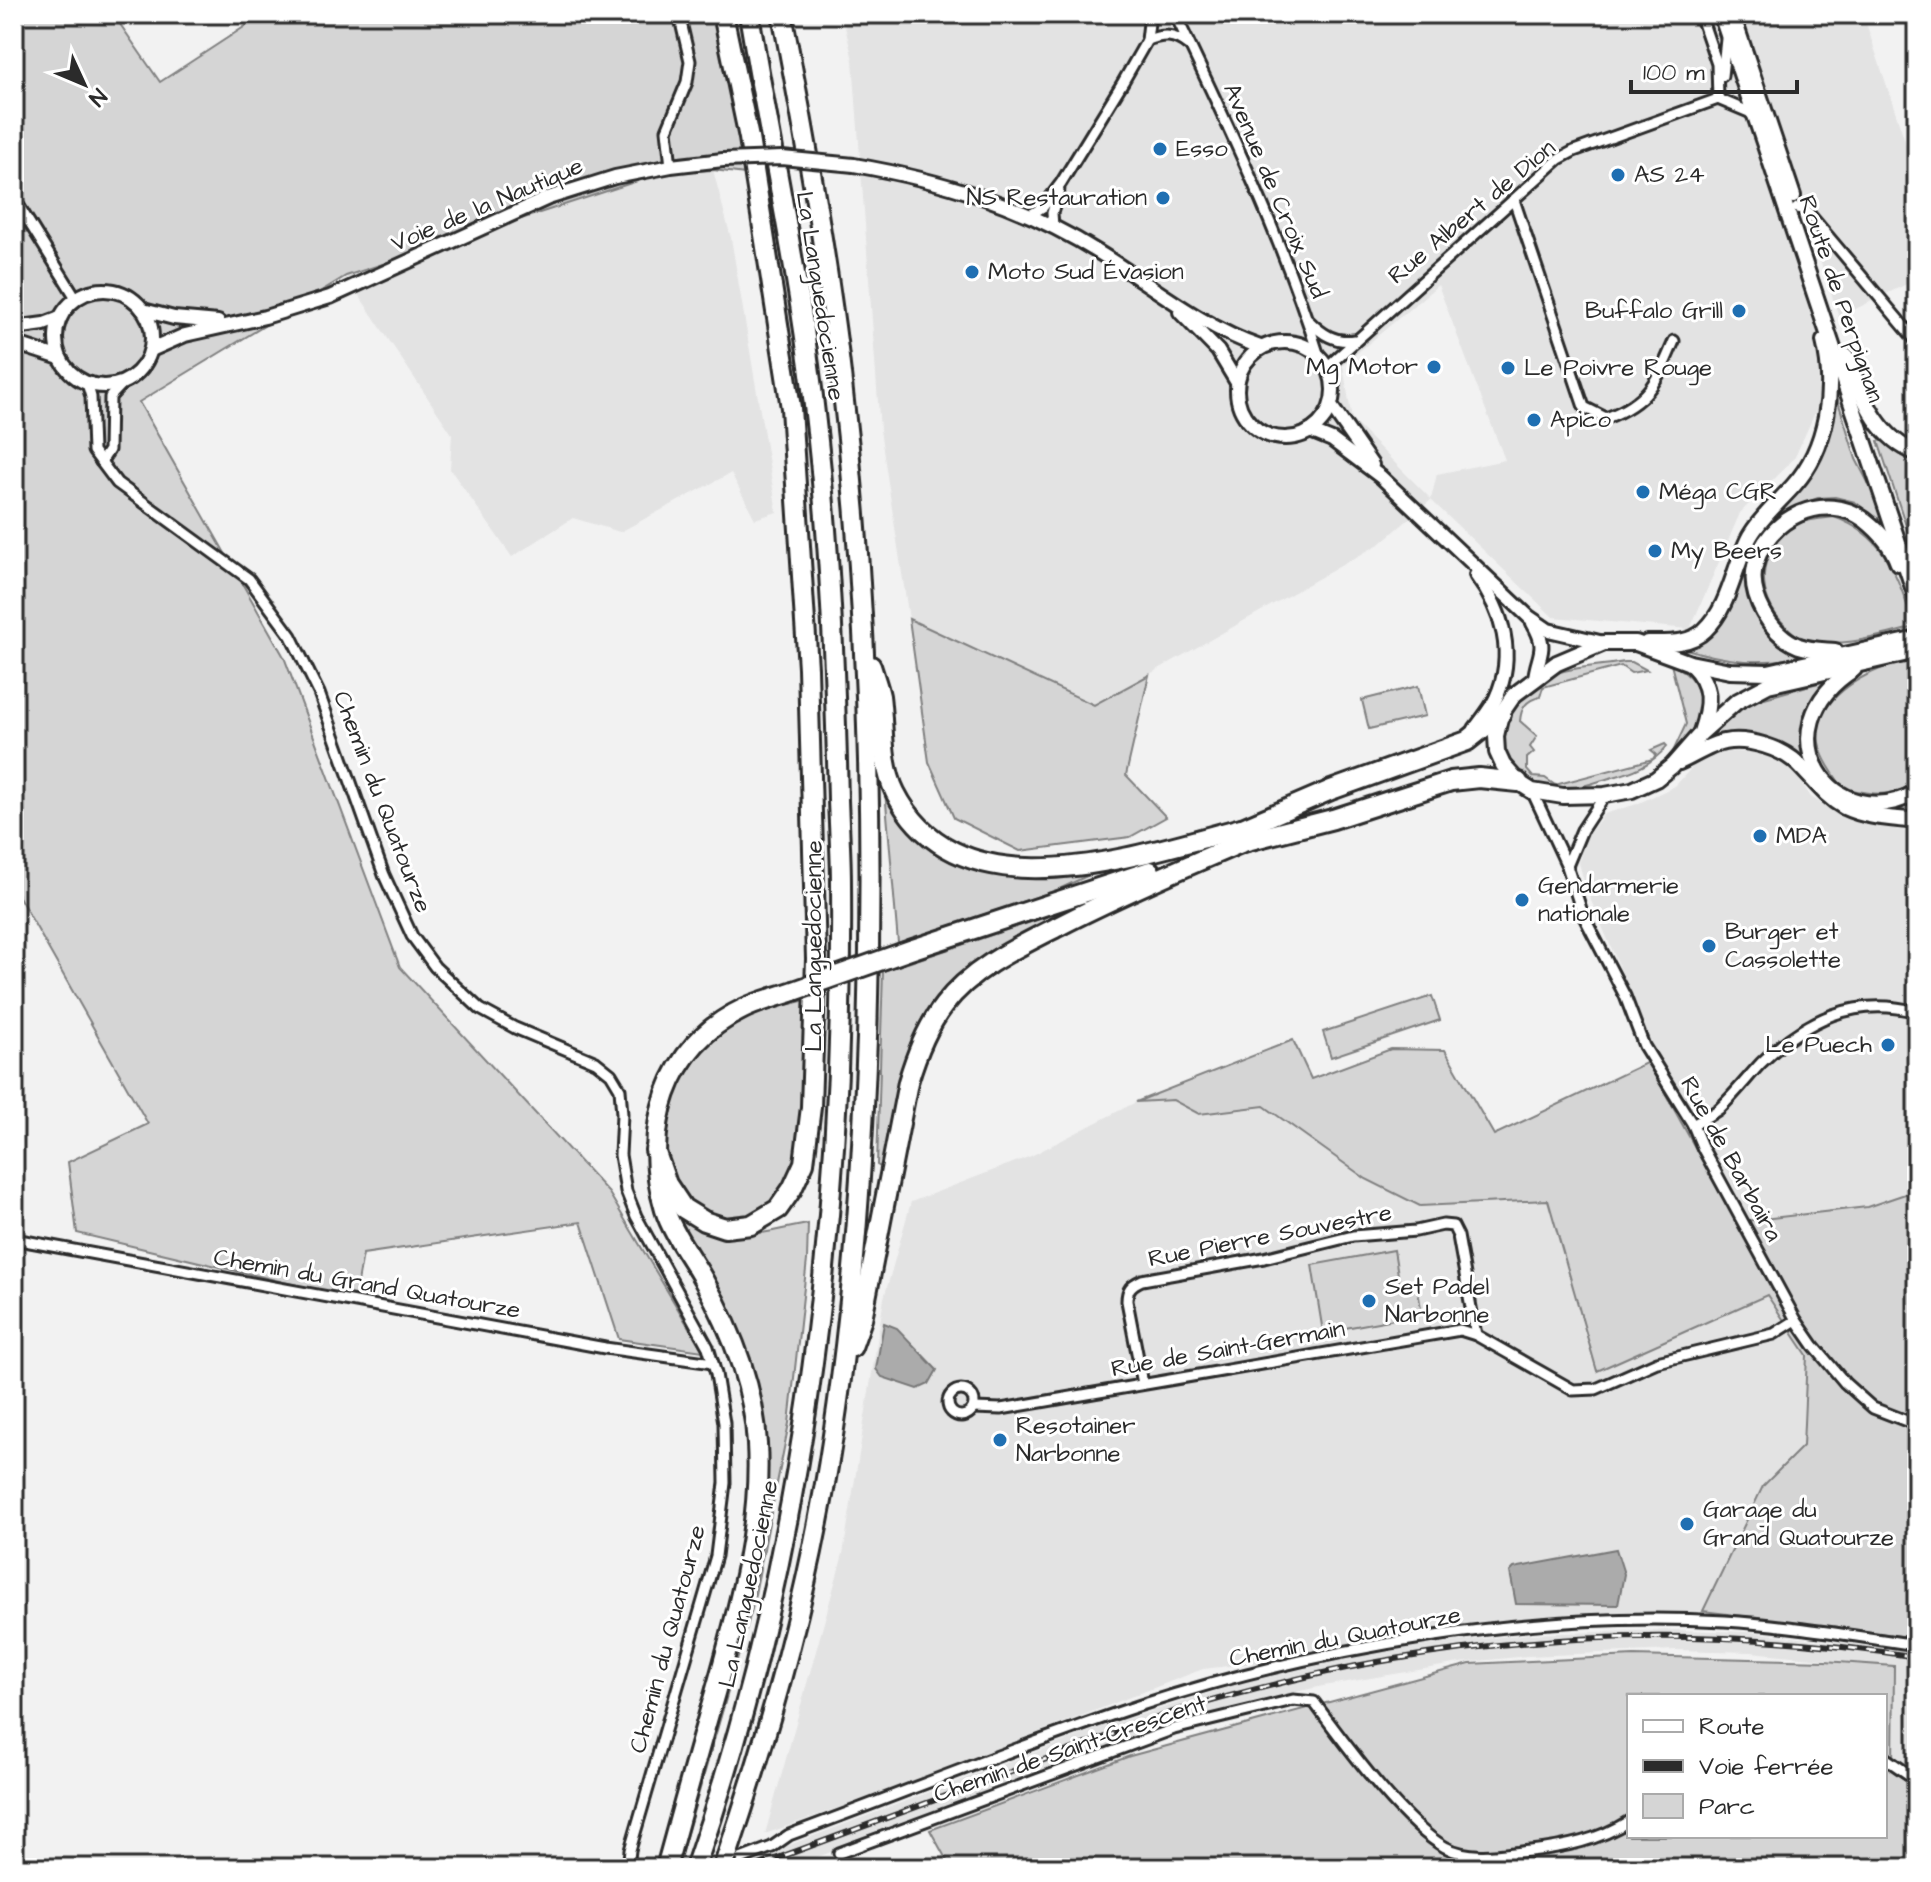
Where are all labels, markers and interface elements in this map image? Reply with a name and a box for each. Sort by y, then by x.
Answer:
north arrow [44,44,124,124]
scale bar [1631,44,1797,94]
text: 100 m [1643,56,1705,90]
street label: Avenue de Croix Sud [1214,78,1336,304]
text: N [81,81,113,113]
place label: Esso [1176,132,1228,166]
street label: Rue Albert de Dion [1381,132,1563,292]
marker: Esso [1151,140,1169,158]
street label: Voie de la Nautique [386,149,588,261]
place label: AS 24 [1634,158,1704,192]
marker: AS 24 [1609,166,1627,184]
place label: NS Restauration [966,181,1147,215]
street label: La Languedocienne [786,189,853,403]
marker: NS Restauration [1154,189,1172,207]
street label: Route de Perpignan [1789,191,1892,408]
place label: Moto Sud Évasion [988,255,1184,289]
marker: Moto Sud Évasion [963,263,981,281]
place label: Buffalo Grill [1585,294,1723,328]
marker: Buffalo Grill [1730,302,1748,320]
place label: Mg Motor [1306,350,1418,385]
place label: Le Poivre Rouge [1524,351,1712,386]
marker: Mg Motor [1425,358,1443,376]
marker: Le Poivre Rouge [1499,359,1517,377]
place label: Apico [1550,403,1612,437]
marker: Apico [1525,411,1543,429]
place label: Méga CGR [1659,475,1777,510]
marker: Méga CGR [1634,483,1652,501]
place label: My Beers [1671,534,1782,569]
marker: My Beers [1646,542,1664,560]
street label: Chemin du Quatourze [324,686,440,918]
place label: MDA [1776,819,1827,853]
marker: MDA [1751,827,1769,845]
street label: La Languedocienne [797,840,832,1052]
place label: Gendarmerie nationale [1538,869,1679,931]
marker: Gendarmerie nationale [1513,891,1531,909]
place label: Burger et Cassolette [1725,915,1841,977]
marker: Burger et Cassolette [1700,937,1718,955]
place label: Le Puech [1765,1028,1872,1062]
marker: Le Puech [1879,1036,1897,1054]
street label: Rue de Barbaira [1672,1070,1790,1248]
street label: Rue Pierre Souvestre [1145,1196,1395,1276]
street label: Chemin du Grand Quatourze [211,1240,523,1328]
place label: Set Padel Narbonne [1385,1270,1489,1332]
marker: Set Padel Narbonne [1360,1292,1378,1310]
street label: Rue de Saint-Germain [1109,1312,1347,1386]
place label: Resotainer Narbonne [1016,1409,1135,1471]
marker: Resotainer Narbonne [991,1431,1009,1449]
street label: La Languedocienne [710,1477,789,1691]
place label: Garage du Grand Quatourze [1703,1493,1894,1555]
marker: Garage du Grand Quatourze [1678,1515,1696,1533]
street label: Chemin du Quatourze [621,1521,715,1757]
street label: Chemin du Quatourze [1226,1598,1464,1676]
street label: Chemin de Saint-Crescent [929,1686,1211,1812]
legend [1627,1694,1887,1838]
text: Route [1699,1710,1765,1744]
text: Voie ferrée [1699,1750,1833,1784]
text: Parc [1699,1790,1755,1824]

